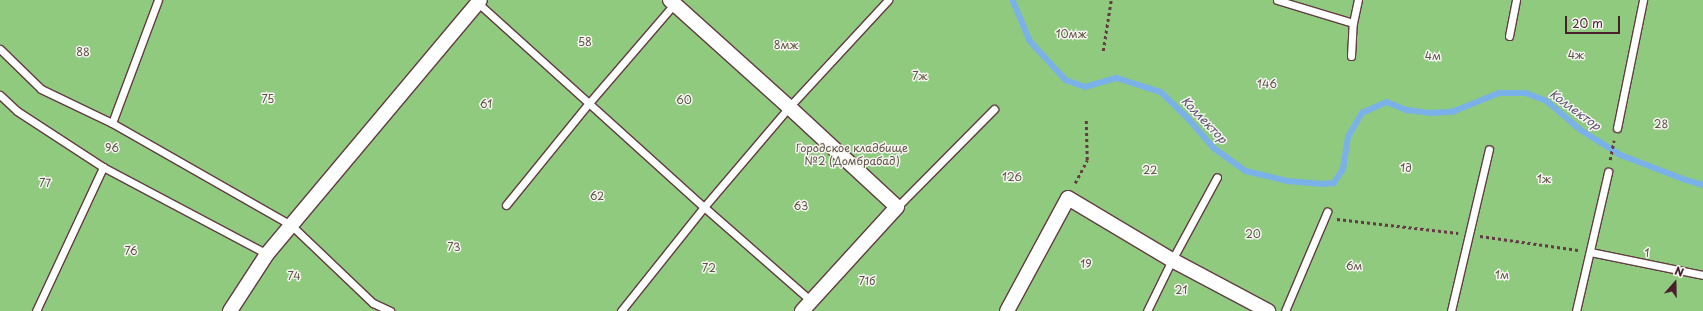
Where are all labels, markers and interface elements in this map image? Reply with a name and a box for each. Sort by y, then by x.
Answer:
scale bar [1567,8,1622,34]
text: 20 m [1572,14,1603,32]
park label: 10мж [1056,27,1086,41]
park label: 58 [578,35,592,49]
park label: 8мж [774,38,798,52]
park label: 88 [76,45,90,59]
park label: 4ж [1568,48,1584,62]
park label: 4м [1425,49,1441,63]
park label: 7ж [912,69,928,83]
park label: 146 [1257,77,1277,91]
water label: Коллектор [1547,87,1603,133]
park label: 75 [262,92,274,106]
park label: 60 [676,93,692,107]
water label: Коллектор [1178,94,1230,146]
park label: 61 [480,97,492,111]
park label: 28 [1654,117,1668,131]
park label: 96 [105,141,119,155]
park label: Городское кладбище №2 (Домбрабад) [795,142,909,168]
park label: 1д [1400,161,1412,175]
park label: 22 [1143,163,1157,177]
park label: 126 [1002,170,1022,184]
park label: 1ж [1537,172,1551,186]
park label: 77 [39,176,51,190]
park label: 62 [590,189,604,203]
park label: 63 [794,199,808,213]
park label: 20 [1245,227,1261,241]
park label: 73 [447,240,461,254]
park label: 76 [124,244,138,258]
park label: 1 [1645,246,1649,260]
park label: 19 [1080,257,1092,271]
park label: 6м [1346,259,1362,273]
park label: 72 [702,261,716,275]
text: N [1672,262,1686,281]
north arrow [1655,263,1695,303]
park label: 1м [1495,268,1509,282]
park label: 74 [287,269,301,283]
park label: 71б [859,274,875,288]
park label: 21 [1175,283,1187,297]

